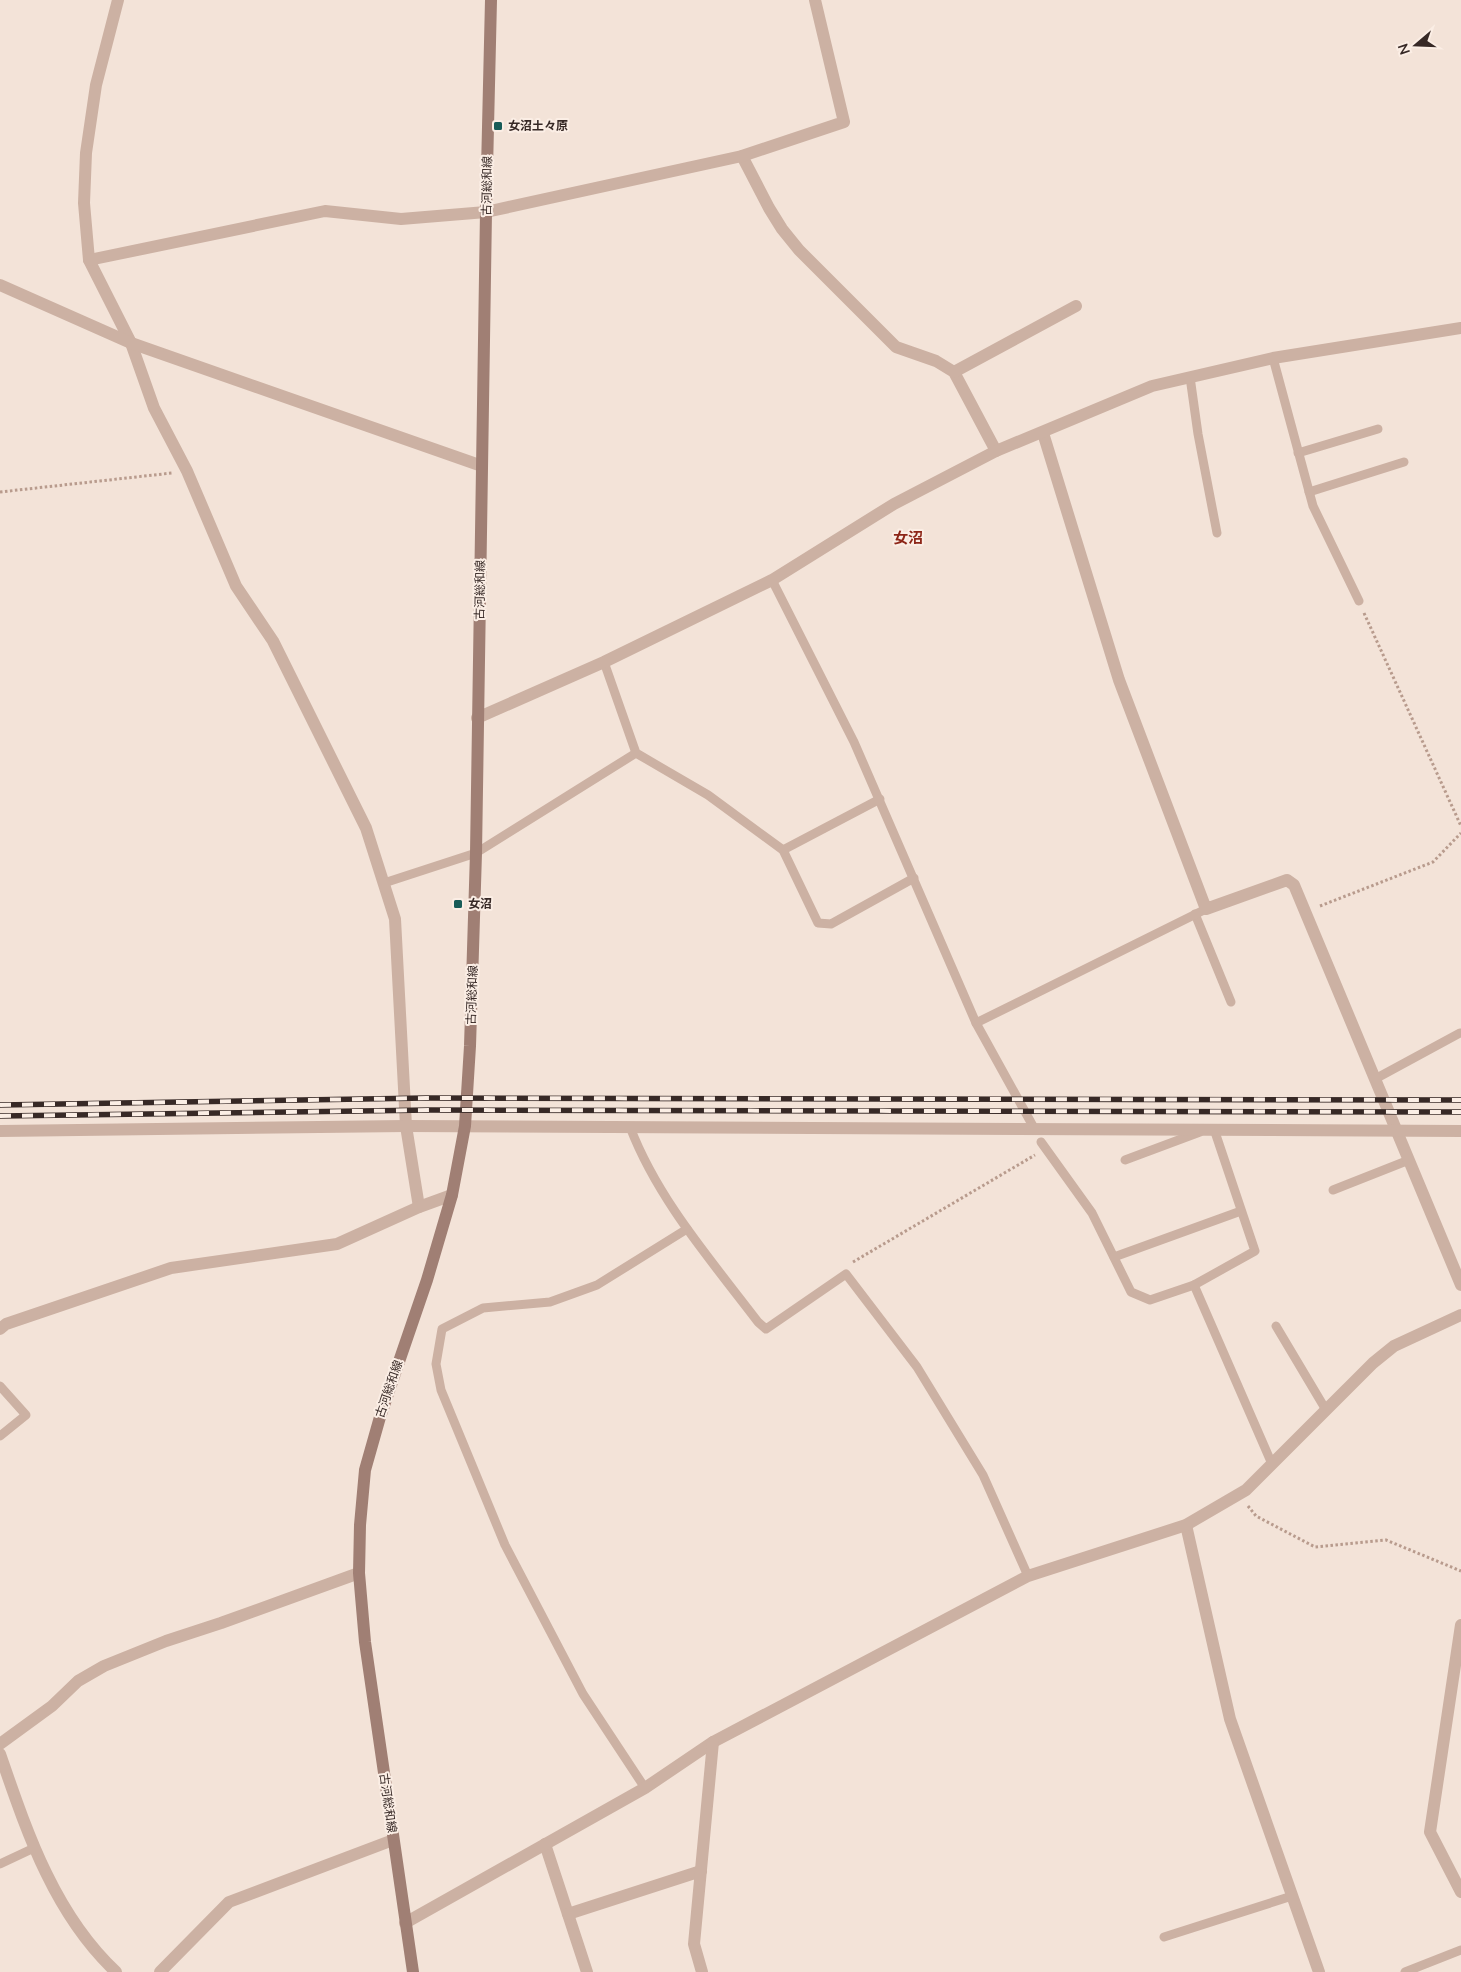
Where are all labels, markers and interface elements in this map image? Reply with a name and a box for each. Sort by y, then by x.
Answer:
north arrow [1391,20,1441,70]
text: N [1393,41,1414,57]
place label: 女沼土々原 [508,118,568,133]
marker: 女沼土々原 [492,120,504,132]
street label: 古河総和線 [478,156,495,216]
district label: 女沼 [893,528,923,547]
street label: 古河総和線 [471,560,488,620]
place label: 女沼 [468,896,492,911]
marker: 女沼 [452,898,464,910]
street label: 古河総和線 [463,965,480,1025]
street label: 古河総和線 [372,1358,405,1420]
street label: 古河総和線 [377,1772,400,1834]

